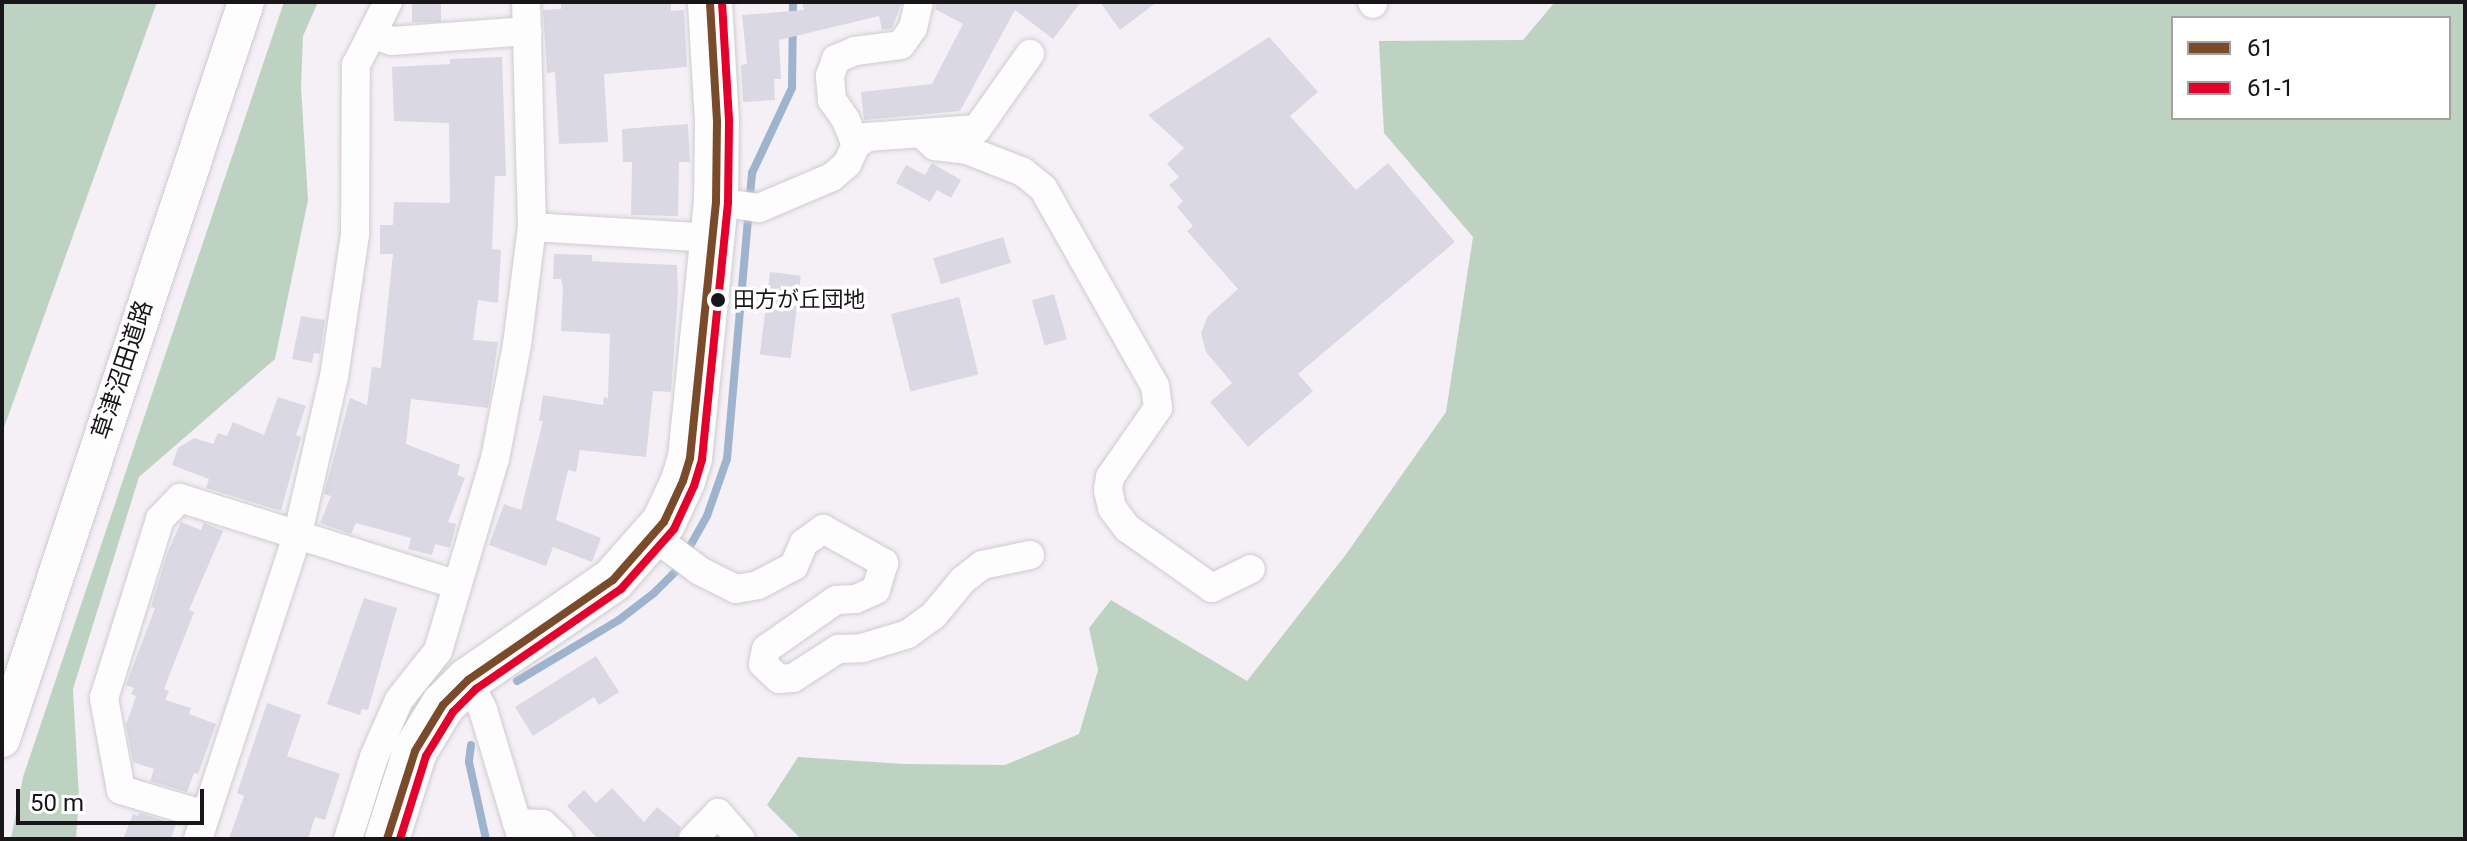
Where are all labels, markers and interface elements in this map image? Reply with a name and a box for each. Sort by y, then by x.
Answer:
legend [2171,16,2451,120]
text: 61 [2247,34,2274,62]
text: 61-1 [2247,74,2294,102]
place label: 田方が丘団地 [733,287,865,313]
marker: 田方が丘団地 [710,292,726,308]
street label: 草津沼田道路 [87,297,159,443]
scale bar [20,773,208,823]
text: 50 m [30,789,84,817]

